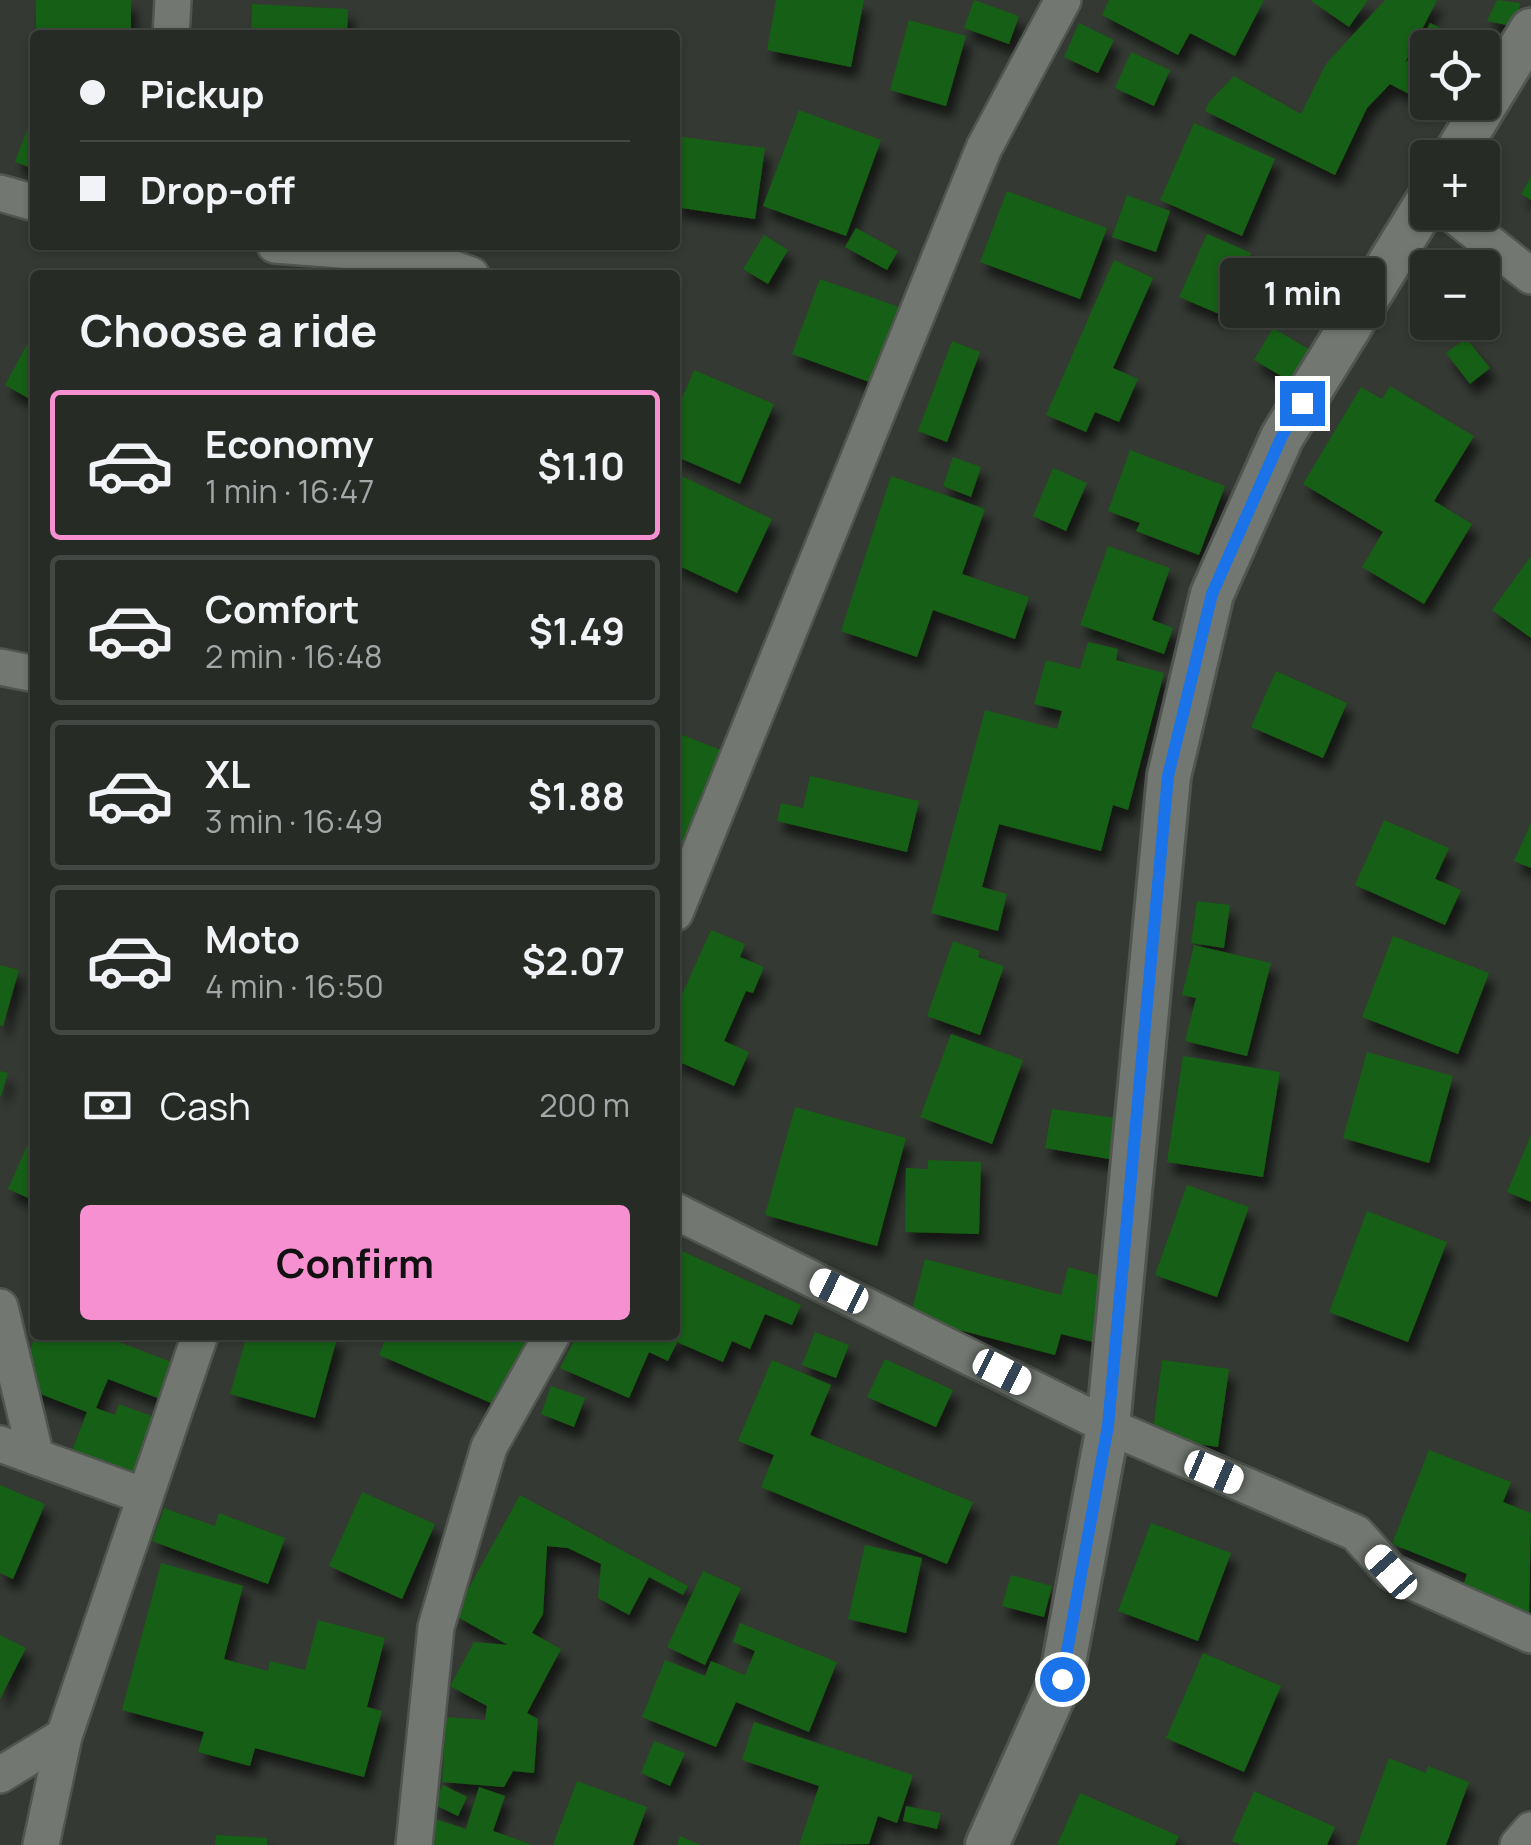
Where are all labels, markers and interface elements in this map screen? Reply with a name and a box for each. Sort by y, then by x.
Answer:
map controls [1410,30,1500,340]
button: locate [1410,30,1500,120]
text: Pickup [140,67,264,119]
button: + [1410,140,1500,230]
text: Drop-off [140,163,295,215]
button: − [1410,250,1500,340]
callout: 1 min [1220,258,1384,328]
text: 1 min [1263,271,1342,315]
text: Choose a ride [80,299,377,361]
route end [1280,381,1325,426]
text: Economy [205,417,374,469]
icon: car [85,420,175,510]
text: $1.10 [537,439,625,491]
text: 1 min · 16:47 [205,469,374,513]
text: Comfort [205,582,359,634]
icon: car [85,585,175,675]
text: $1.49 [529,604,625,656]
text: 2 min · 16:48 [205,634,383,678]
text: XL [205,747,250,799]
icon: car [85,750,175,840]
text: $1.88 [528,769,625,821]
text: 3 min · 16:49 [205,799,383,843]
text: Moto [205,912,300,964]
icon: car [85,915,175,1005]
text: $2.07 [522,934,625,986]
text: 4 min · 16:50 [205,964,384,1008]
icon: cash [80,1078,135,1133]
text: Cash [160,1079,251,1131]
text: 200 m [539,1083,630,1127]
button: Confirm [80,1205,630,1320]
car [805,1264,873,1318]
car [968,1345,1036,1399]
car [1181,1446,1247,1498]
car [1360,1540,1422,1604]
route start [1040,1657,1085,1702]

